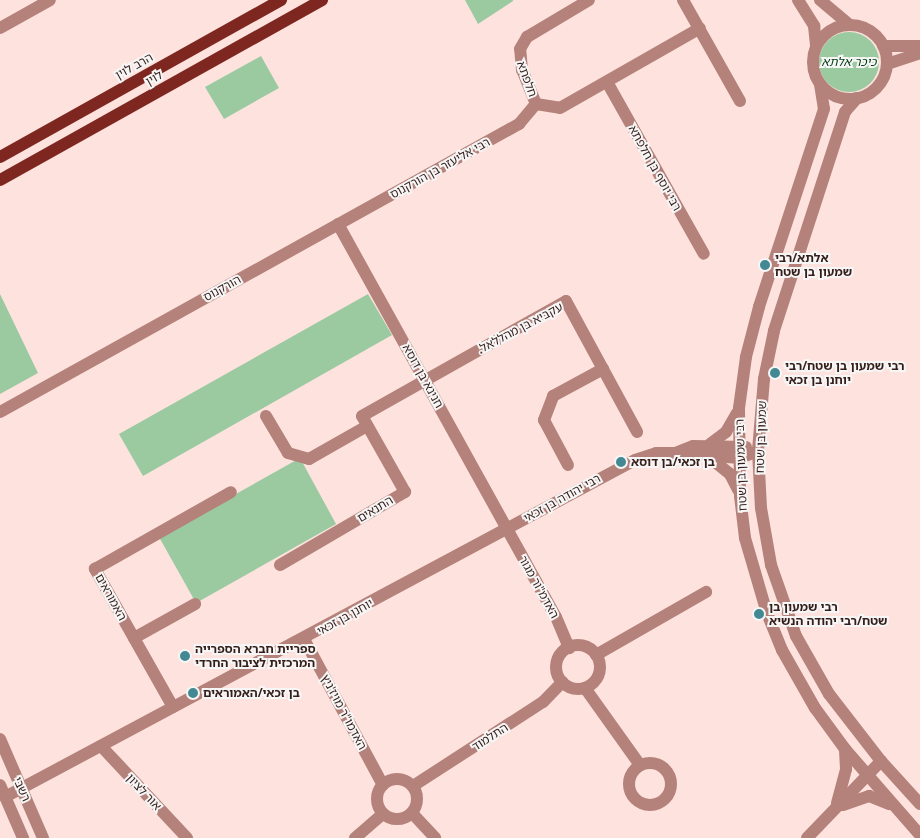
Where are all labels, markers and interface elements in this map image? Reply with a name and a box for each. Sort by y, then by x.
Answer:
street label: הרב לוין [113,50,155,82]
park label: כיכר אלתא [822,55,876,69]
street label: חלפתא [514,59,540,99]
street label: לוין [143,67,165,89]
street label: רבי יוסף בן חלפתא [626,123,684,213]
street label: רבי אליעזר בן הורקנוס [388,135,492,201]
place label: אלתא/רבי שמעון בן שטח [775,251,852,279]
marker: אלתא/רבי שמעון בן שטח [759,259,771,271]
street label: הורקנוס [201,272,243,304]
street label: .עקביא בן מהללאל [475,299,565,357]
street label: חנינא בן דוסא [400,342,446,410]
place label: רבי שמעון בן שטח/רבי יוחנן בן זכאי [785,359,905,387]
marker: רבי שמעון בן שטח/רבי יוחנן בן זכאי [769,367,781,379]
street label: שמעון בן שטח [753,400,769,474]
street label: רבי שמעון בן שטח [732,419,750,511]
place label: בן זכאי/בן דוסא [631,455,715,469]
marker: בן זכאי/בן דוסא [615,456,627,468]
street label: רבי יהודה בן זכאי [521,471,603,525]
street label: התנאים [355,493,395,525]
street label: האדמ"ור מגור [516,553,562,621]
street label: האמוראים [92,571,130,623]
street label: יוחנן בן זכאי [314,596,376,638]
place label: רבי שמעון בן שטח/רבי יהודה הנשיא [769,600,888,628]
marker: רבי שמעון בן שטח/רבי יהודה הנשיא [753,608,765,620]
place label: ספריית חברא הספרייה המרכזית לציבור החרדי [195,642,316,670]
marker: ספריית חברא הספרייה המרכזית לציבור החרדי [179,650,191,662]
street label: האדמו"ר מויז'ניץ [318,672,370,752]
place label: בן זכאי/האמוראים [203,686,300,700]
marker: בן זכאי/האמוראים [187,687,199,699]
street label: התלמוד [469,720,511,754]
street label: אור לציון [124,771,164,813]
street label: רשבי [10,775,34,803]

